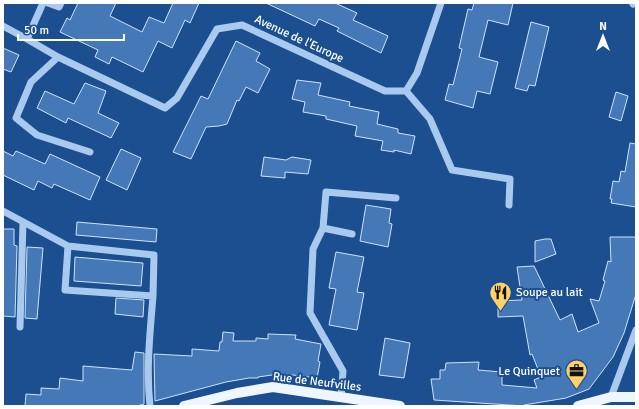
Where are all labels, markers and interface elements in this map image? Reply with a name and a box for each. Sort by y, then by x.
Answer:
street label: Avenue de l'Europe [252,12,346,66]
scale bar [18,16,124,42]
north arrow [583,16,623,56]
text: N [599,20,607,33]
text: 50 m [24,23,49,38]
restaurant icon: Soupe au lait [488,279,514,312]
place label: Soupe au lait [516,285,583,300]
office icon: Le Quinquet [563,358,589,391]
place label: Le Quinquet [498,364,560,379]
street label: Rue de Neufvilles [272,369,362,395]

